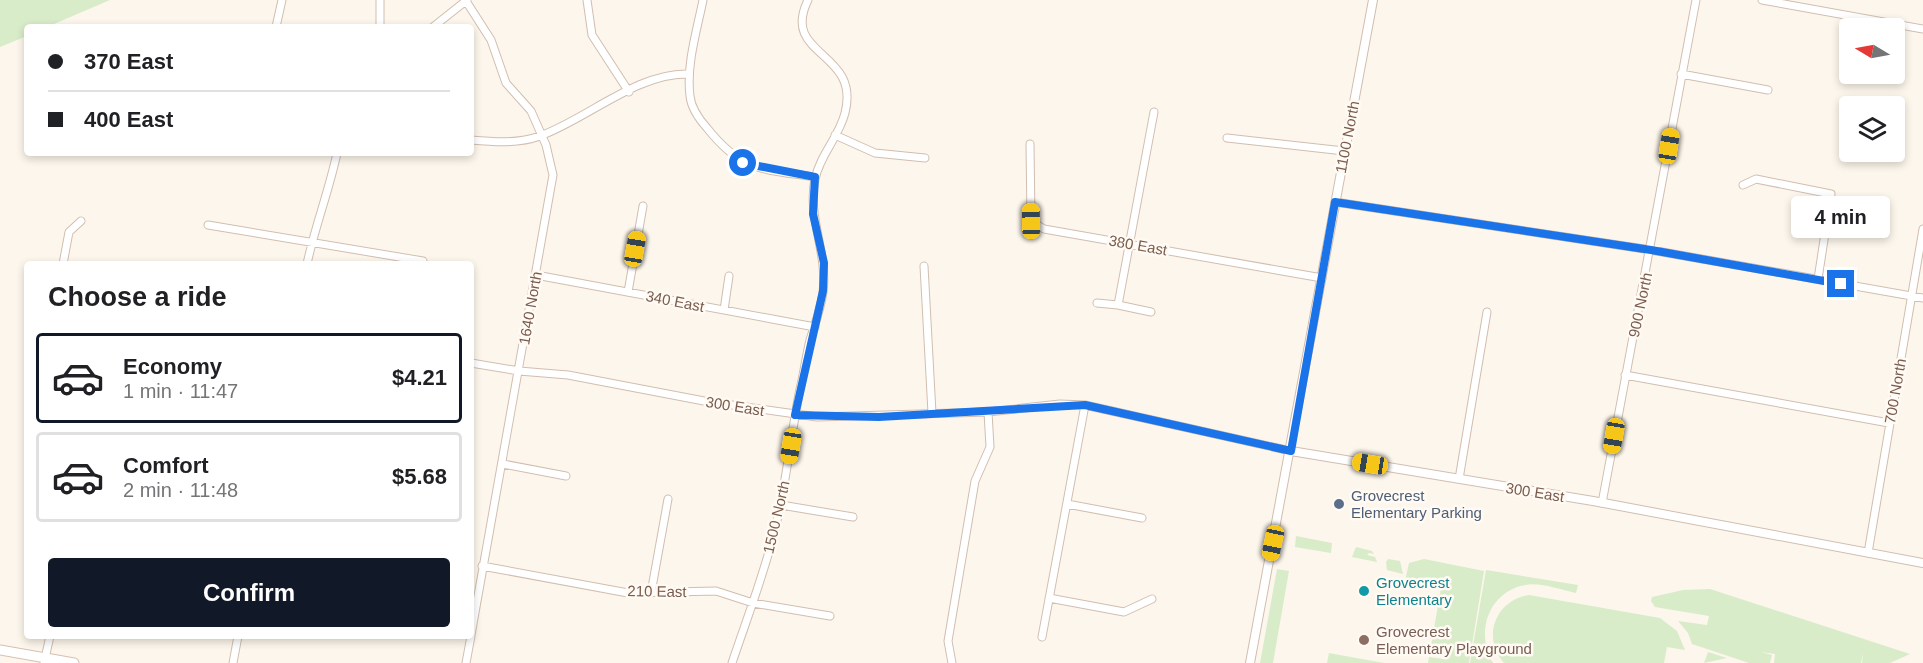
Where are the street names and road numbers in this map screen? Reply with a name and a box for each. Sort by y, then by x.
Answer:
street label: 1100 North [1332,99,1362,175]
street label: 380 East [1107,231,1169,259]
street label: 1640 North [515,270,545,346]
street label: 900 North [1625,271,1655,339]
street label: 340 East [644,287,706,315]
street label: 700 North [1881,357,1909,425]
street label: 300 East [704,393,766,419]
street label: 1500 North [759,479,793,555]
street label: 300 East [1504,479,1566,505]
street label: 210 East [627,582,688,600]

